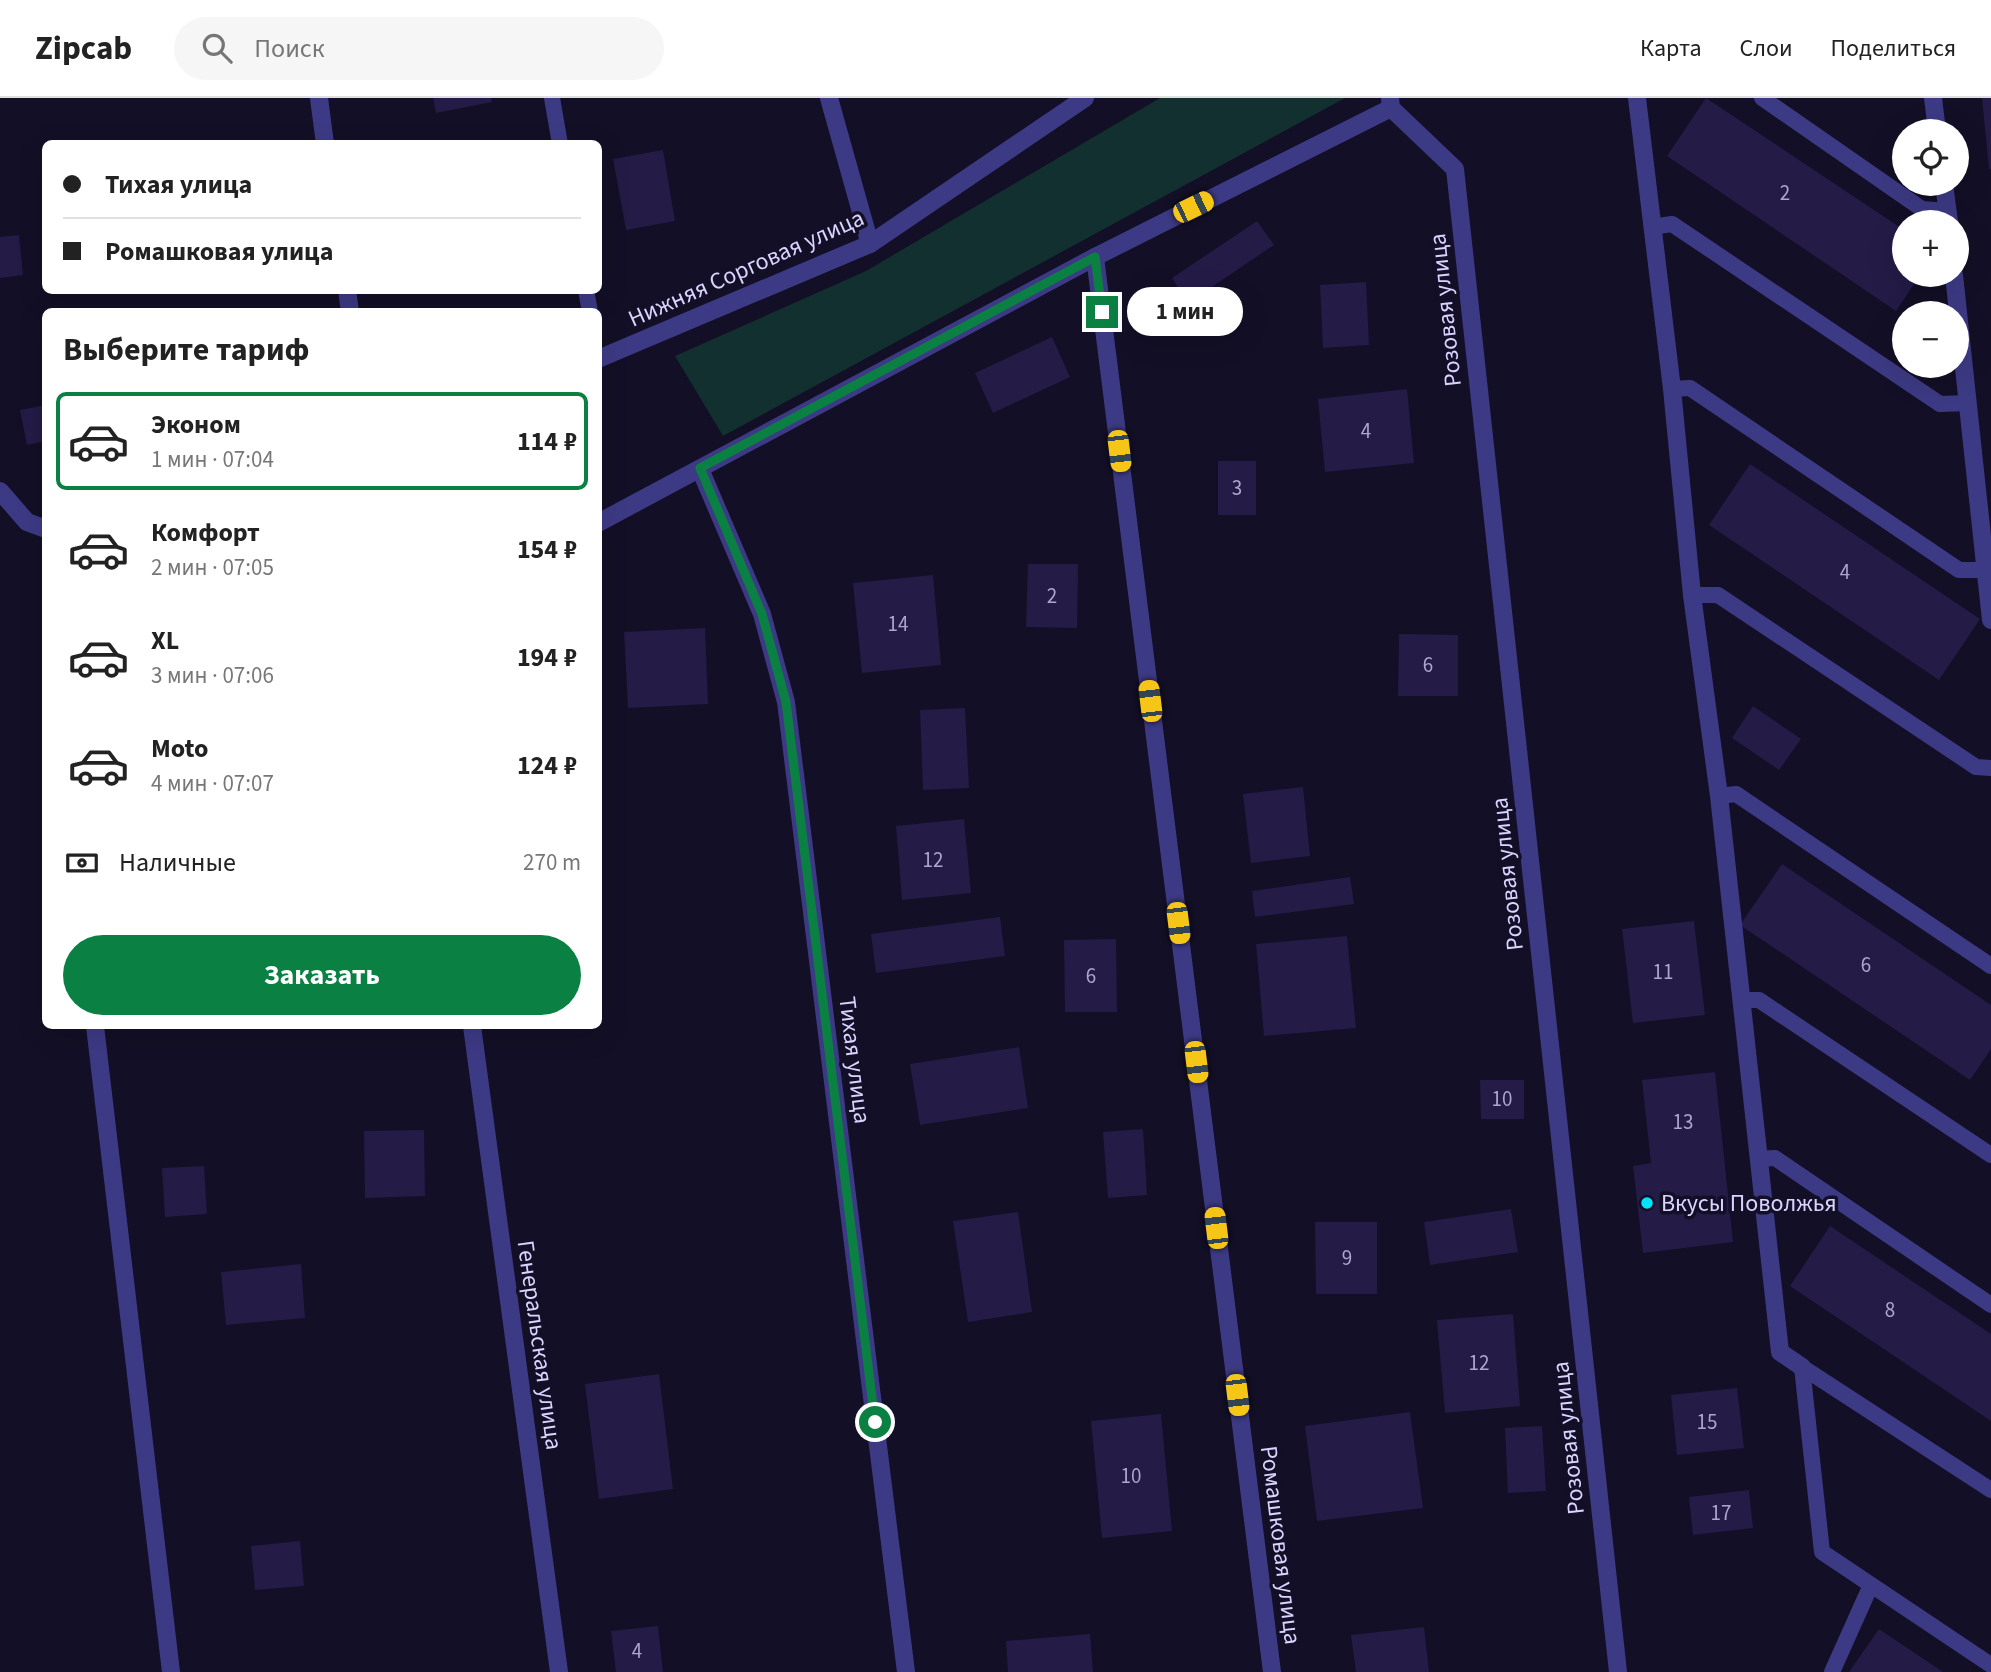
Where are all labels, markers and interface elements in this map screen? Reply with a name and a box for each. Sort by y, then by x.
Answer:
search box [174,17,664,80]
text: Zipcab [35,25,132,72]
icon: search [198,29,236,67]
text: Поиск [254,30,325,67]
text: Карта [1640,31,1702,66]
text: Слои [1740,31,1793,66]
text: Поделиться [1831,31,1956,66]
map controls [1892,119,1969,378]
button: locate [1892,119,1969,196]
text: Тихая улица [105,166,252,203]
house number: 2 [1780,178,1790,208]
car [1170,188,1217,226]
street label: Нижняя Сорговая улица [623,201,870,336]
button: + [1892,210,1969,287]
street label: Розовая улица [1420,232,1471,388]
text: Ромашковая улица [105,233,334,270]
callout: 1 мин [1126,288,1242,336]
text: 1 мин [1156,295,1214,328]
route end [1086,296,1118,328]
button: − [1892,301,1969,378]
text: Выберите тариф [63,327,310,373]
text: Эконом [151,406,241,443]
icon: car [67,410,130,473]
house number: 4 [1361,416,1371,446]
text: 114 ₽ [517,423,577,460]
car [1107,429,1132,473]
text: 1 мин · 07:04 [151,443,274,476]
house number: 3 [1232,473,1242,503]
text: Комфорт [151,514,260,551]
icon: car [67,518,130,581]
text: 154 ₽ [517,531,577,568]
text: 2 мин · 07:05 [151,551,274,584]
house number: 4 [1840,557,1850,587]
house number: 2 [1047,581,1057,611]
house number: 14 [888,609,908,639]
text: XL [151,622,179,659]
icon: car [67,626,130,689]
text: 194 ₽ [517,639,577,676]
house number: 6 [1423,650,1433,680]
text: 3 мин · 07:06 [151,659,274,692]
car [1138,679,1163,723]
text: Moto [151,730,208,767]
icon: car [67,734,130,797]
text: 124 ₽ [517,747,577,784]
text: 4 мин · 07:07 [151,767,274,800]
street label: Розовая улица [1482,796,1533,952]
icon: cash [63,844,101,882]
text: Наличные [119,844,236,881]
house number: 12 [923,845,943,875]
text: 270 m [523,846,581,879]
car [1166,901,1191,945]
button: Заказать [63,935,581,1015]
house number: 6 [1861,950,1871,980]
house number: 11 [1653,957,1673,987]
house number: 6 [1086,961,1096,991]
street label: Тихая улица [829,994,880,1126]
car [1184,1040,1209,1084]
house number: 10 [1492,1084,1512,1114]
house number: 13 [1673,1107,1693,1137]
place label: Вкусы Поволжья [1661,1186,1837,1221]
marker: Вкусы Поволжья [1639,1195,1655,1211]
car [1204,1206,1229,1250]
street label: Генеральская улица [507,1238,572,1452]
house number: 9 [1342,1243,1352,1273]
house number: 8 [1885,1295,1895,1325]
house number: 12 [1469,1348,1489,1378]
street label: Розовая улица [1543,1360,1594,1516]
car [1225,1373,1250,1417]
route start [859,1406,891,1438]
house number: 15 [1697,1407,1717,1437]
street label: Ромашковая улица [1251,1444,1310,1647]
house number: 10 [1121,1461,1141,1491]
house number: 17 [1711,1498,1731,1528]
house number: 4 [632,1636,642,1666]

